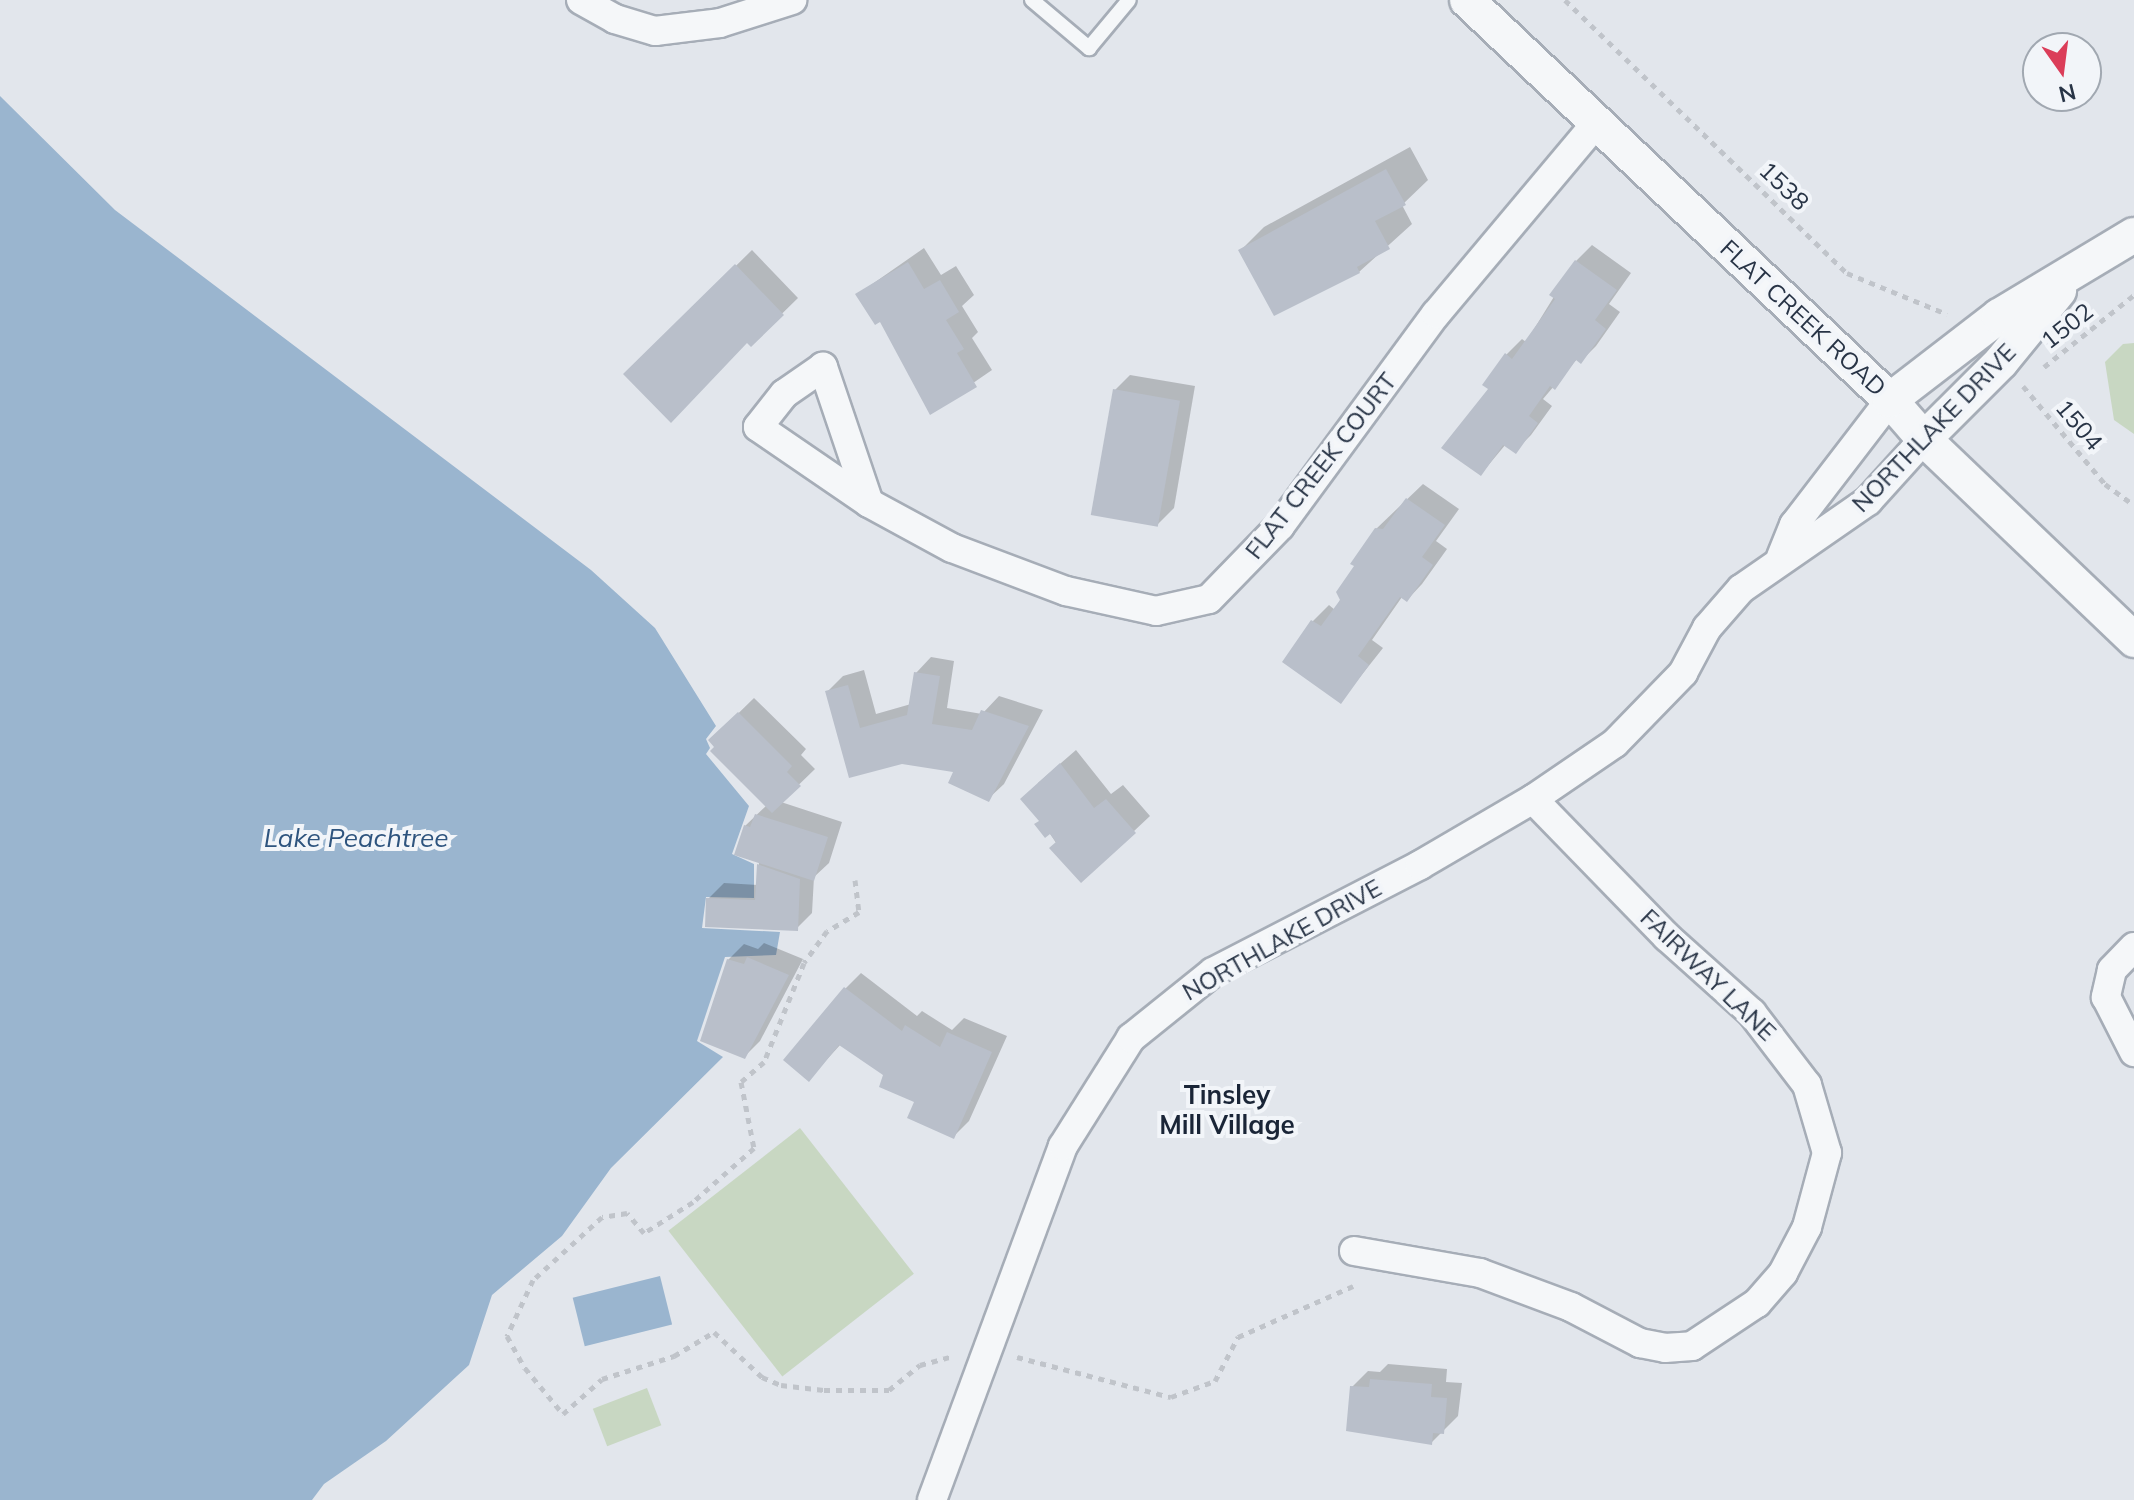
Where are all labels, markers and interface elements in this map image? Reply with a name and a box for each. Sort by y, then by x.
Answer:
north arrow [2022,32,2102,112]
text: N [2056,78,2079,109]
street label: 1538 [1753,156,1815,216]
street label: FLAT CREEK ROAD [1714,234,1892,402]
street label: 1502 [2035,297,2099,355]
street label: NORTHLAKE DRIVE [1846,338,2022,518]
street label: FLAT CREEK COURT [1239,367,1403,565]
street label: 1504 [2049,394,2109,456]
water label: Lake Peachtree [264,822,448,854]
street label: NORTHLAKE DRIVE [1178,873,1386,1007]
street label: FAIRWAY LANE [1634,903,1782,1047]
district label: Tinsley Mill Village [1159,1079,1295,1140]

